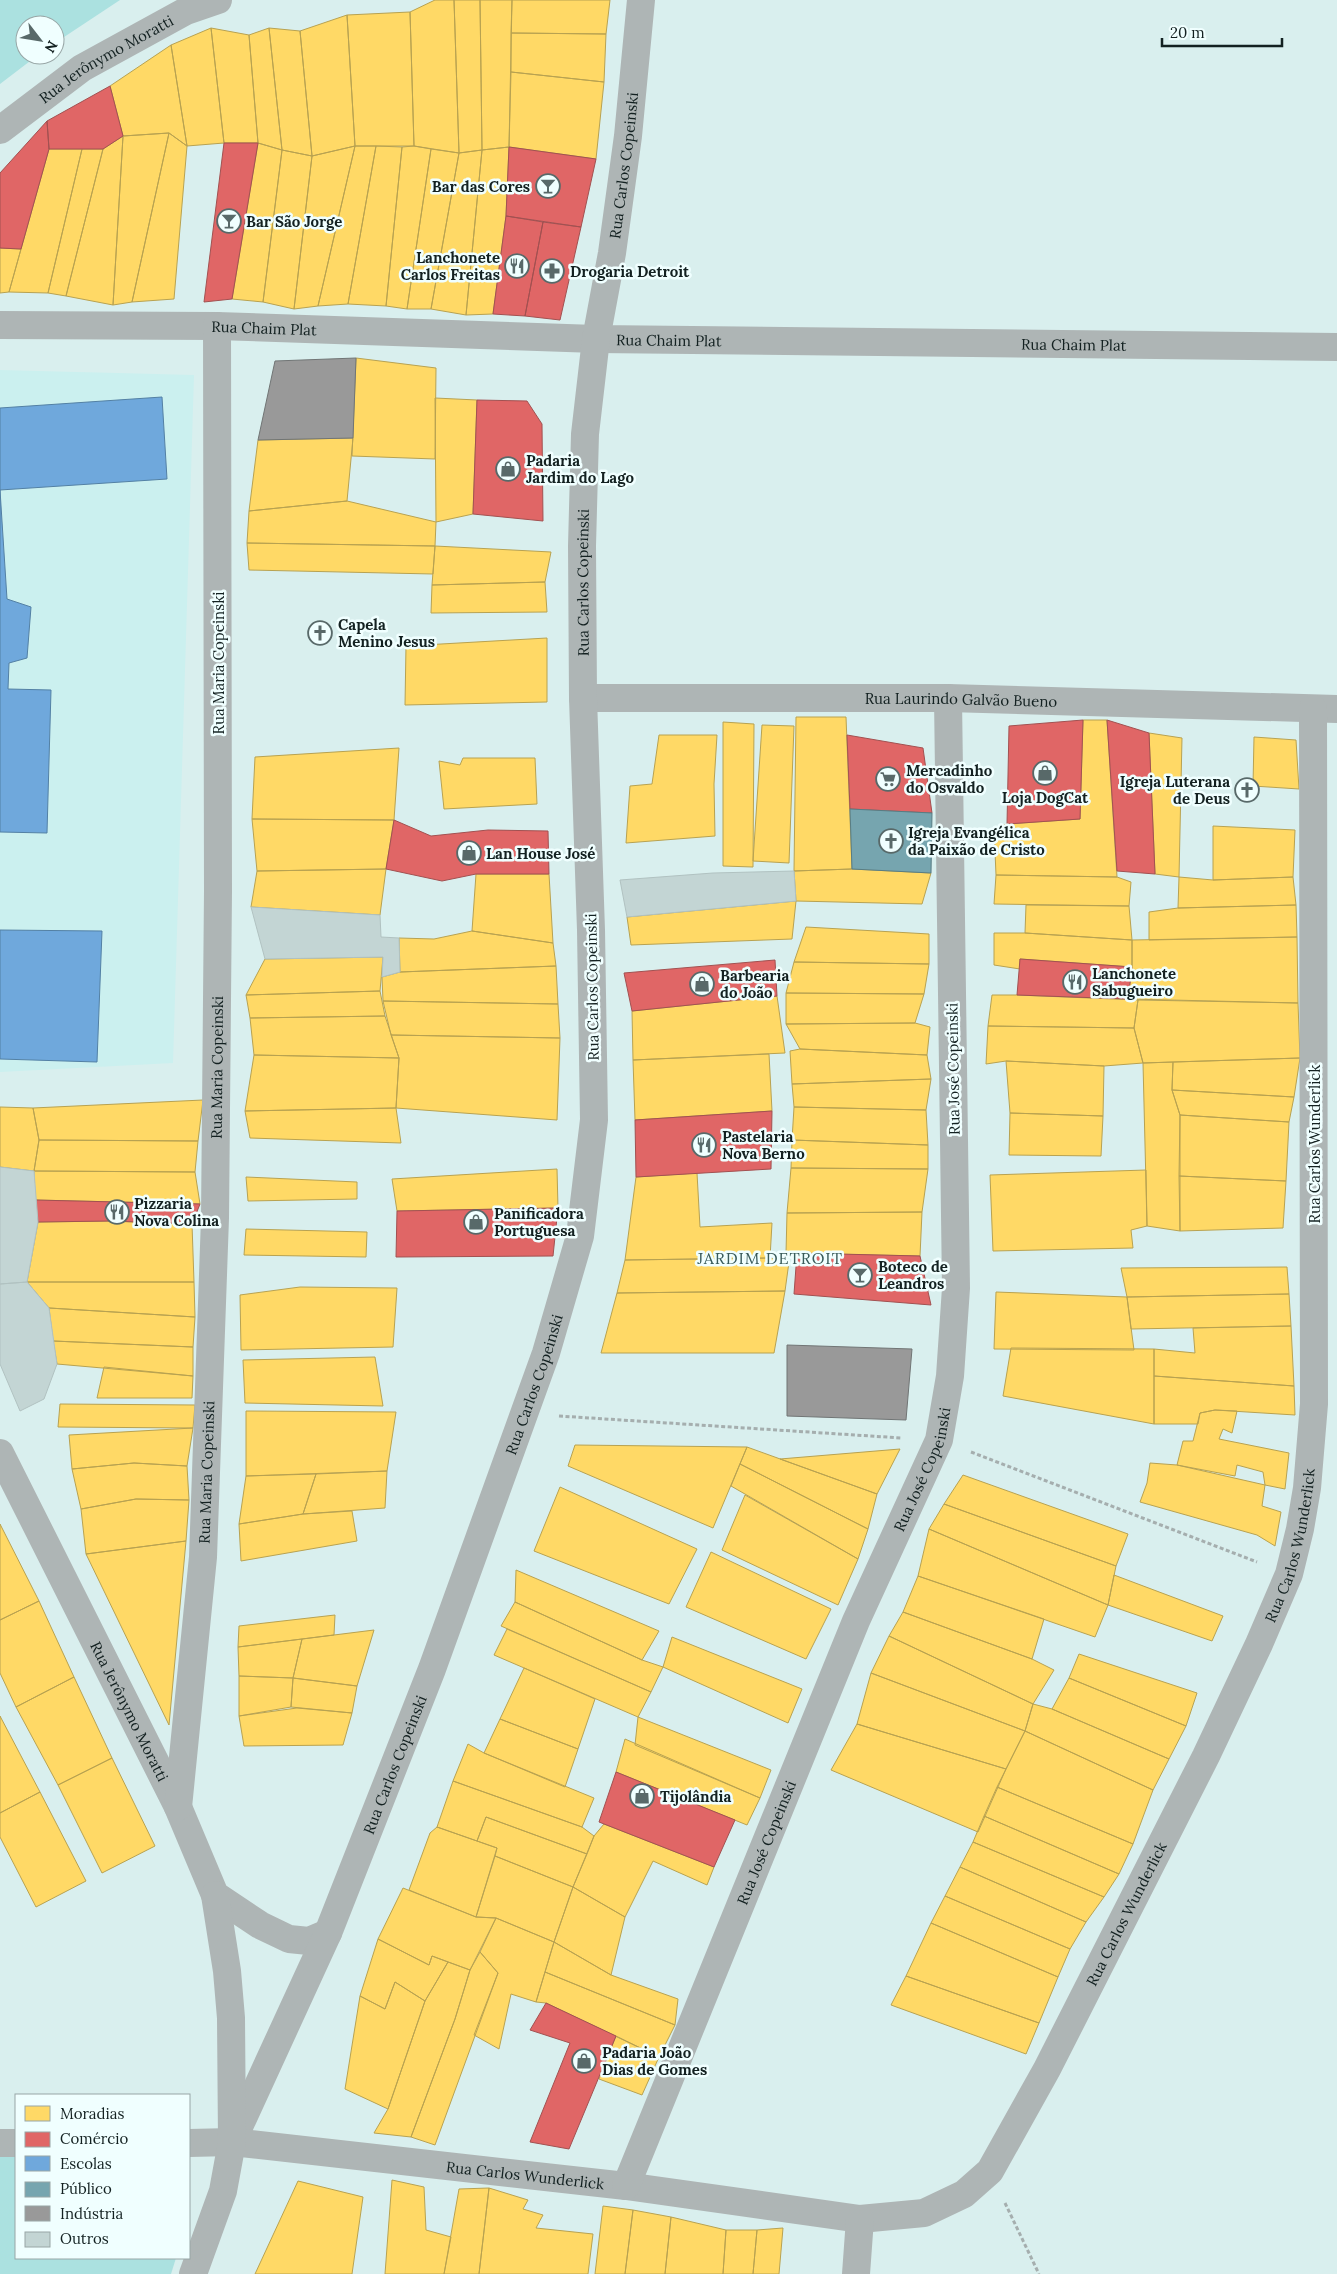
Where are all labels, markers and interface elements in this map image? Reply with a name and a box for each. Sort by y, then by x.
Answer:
street label: Rua Jerônymo Moratti [35,10,176,107]
north arrow [15,15,65,65]
scale bar [1162,15,1282,47]
text: 20 m [1170,23,1205,42]
text: N [41,37,62,56]
street label: Rua Carlos Copeinski [605,91,642,240]
bar icon: Bar das Cores [535,173,561,199]
place label: Bar das Cores [432,177,530,196]
bar icon: Bar São Jorge [216,208,242,234]
place label: Bar São Jorge [246,212,342,231]
place label: Lanchonete Carlos Freitas [401,248,500,284]
restaurant icon: Lanchonete Carlos Freitas [504,253,530,279]
pharmacy icon: Drogaria Detroit [539,258,565,284]
place label: Drogaria Detroit [570,262,690,281]
street label: Rua Chaim Plat [211,316,317,339]
street label: Rua Chaim Plat [616,330,722,350]
street label: Rua Chaim Plat [1021,334,1127,354]
place label: Padaria Jardim do Lago [526,451,634,487]
shop icon: Padaria Jardim do Lago [495,456,521,482]
street label: Rua Carlos Copeinski [572,509,592,656]
street label: Rua Maria Copeinski [209,592,228,734]
place label: Capela Menino Jesus [338,615,435,651]
church icon: Capela Menino Jesus [307,620,333,646]
street label: Rua Laurindo Galvão Bueno [865,689,1058,711]
shop icon: Loja DogCat [1032,760,1058,786]
place label: Mercadinho do Osvaldo [906,761,993,797]
supermarket icon: Mercadinho do Osvaldo [875,766,901,792]
place label: Igreja Luterana de Deus [1120,772,1230,808]
church icon: Igreja Luterana de Deus [1234,777,1260,803]
place label: Loja DogCat [1002,788,1089,807]
place label: Igreja Evangélica da Paixão de Cristo [908,823,1045,859]
church icon: Igreja Evangélica da Paixão de Cristo [878,828,904,854]
shop icon: Lan House José [456,840,482,866]
place label: Lan House José [486,844,595,863]
street label: Rua Carlos Copeinski [581,913,603,1061]
place label: Lanchonete Sabugueiro [1092,964,1176,1000]
place label: Barbearia do João [720,966,789,1002]
restaurant icon: Lanchonete Sabugueiro [1062,969,1088,995]
shop icon: Barbearia do João [689,971,715,997]
street label: Rua Maria Copeinski [206,996,227,1139]
street label: Rua José Copeinski [942,1003,964,1135]
street label: Rua Carlos Wunderlick [1305,1065,1324,1223]
place label: Pastelaria Nova Berno [722,1127,805,1163]
restaurant icon: Pastelaria Nova Berno [691,1132,717,1158]
place label: Pizzaria Nova Colina [134,1194,219,1230]
restaurant icon: Pizzaria Nova Colina [104,1199,130,1225]
place label: Panificadora Portuguesa [494,1204,584,1240]
shop icon: Panificadora Portuguesa [463,1209,489,1235]
district label: JARDIM DETROIT [696,1248,843,1268]
place label: Boteco de Leandros [878,1257,948,1293]
bar icon: Boteco de Leandros [847,1262,873,1288]
street label: Rua Carlos Copeinski [501,1312,566,1457]
street label: Rua Maria Copeinski [194,1401,218,1544]
street label: Rua José Copeinski [889,1406,954,1534]
street label: Rua Carlos Wunderlick [1260,1468,1318,1625]
street label: Rua Jerônymo Moratti [87,1638,173,1784]
street label: Rua Carlos Copeinski [358,1692,430,1837]
street label: Rua José Copeinski [732,1777,800,1907]
shop icon: Tijolândia [629,1783,655,1809]
place label: Tijolândia [660,1787,732,1806]
street label: Rua Carlos Wunderlick [1081,1839,1170,1989]
place label: Padaria João Dias de Gomes [602,2043,707,2079]
shop icon: Padaria João Dias de Gomes [571,2048,597,2074]
legend [15,2094,190,2259]
text: Moradias [60,2104,124,2123]
text: Comércio [60,2129,128,2148]
text: Escolas [60,2154,112,2173]
street label: Rua Carlos Wunderlick [445,2156,605,2193]
text: Público [60,2179,112,2198]
text: Indústria [60,2204,123,2223]
text: Outros [60,2229,109,2248]

